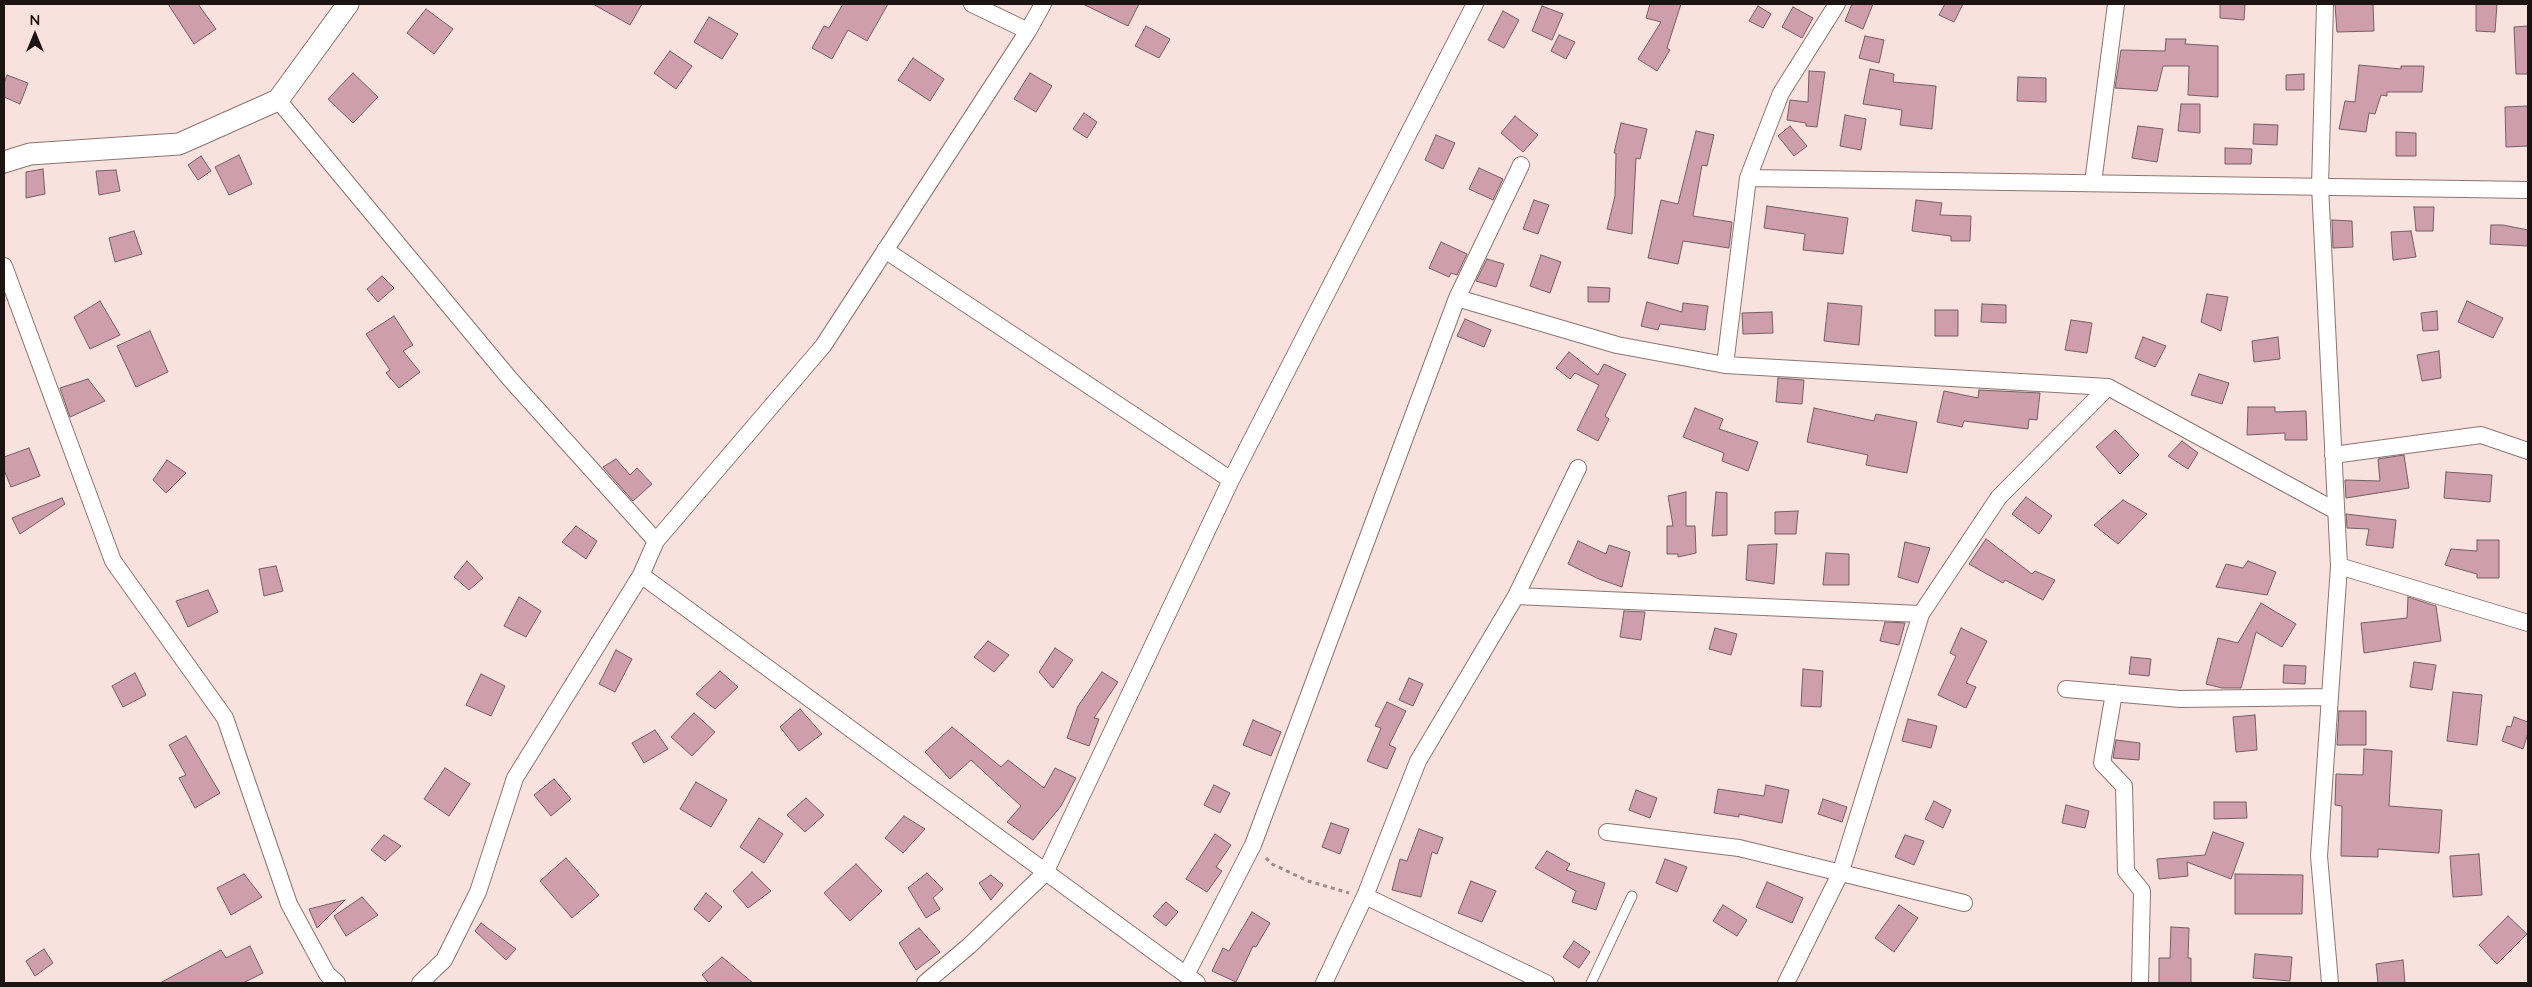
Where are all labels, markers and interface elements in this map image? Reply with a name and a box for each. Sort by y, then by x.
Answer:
north arrow [10,10,60,60]
text: N [30,11,40,28]

